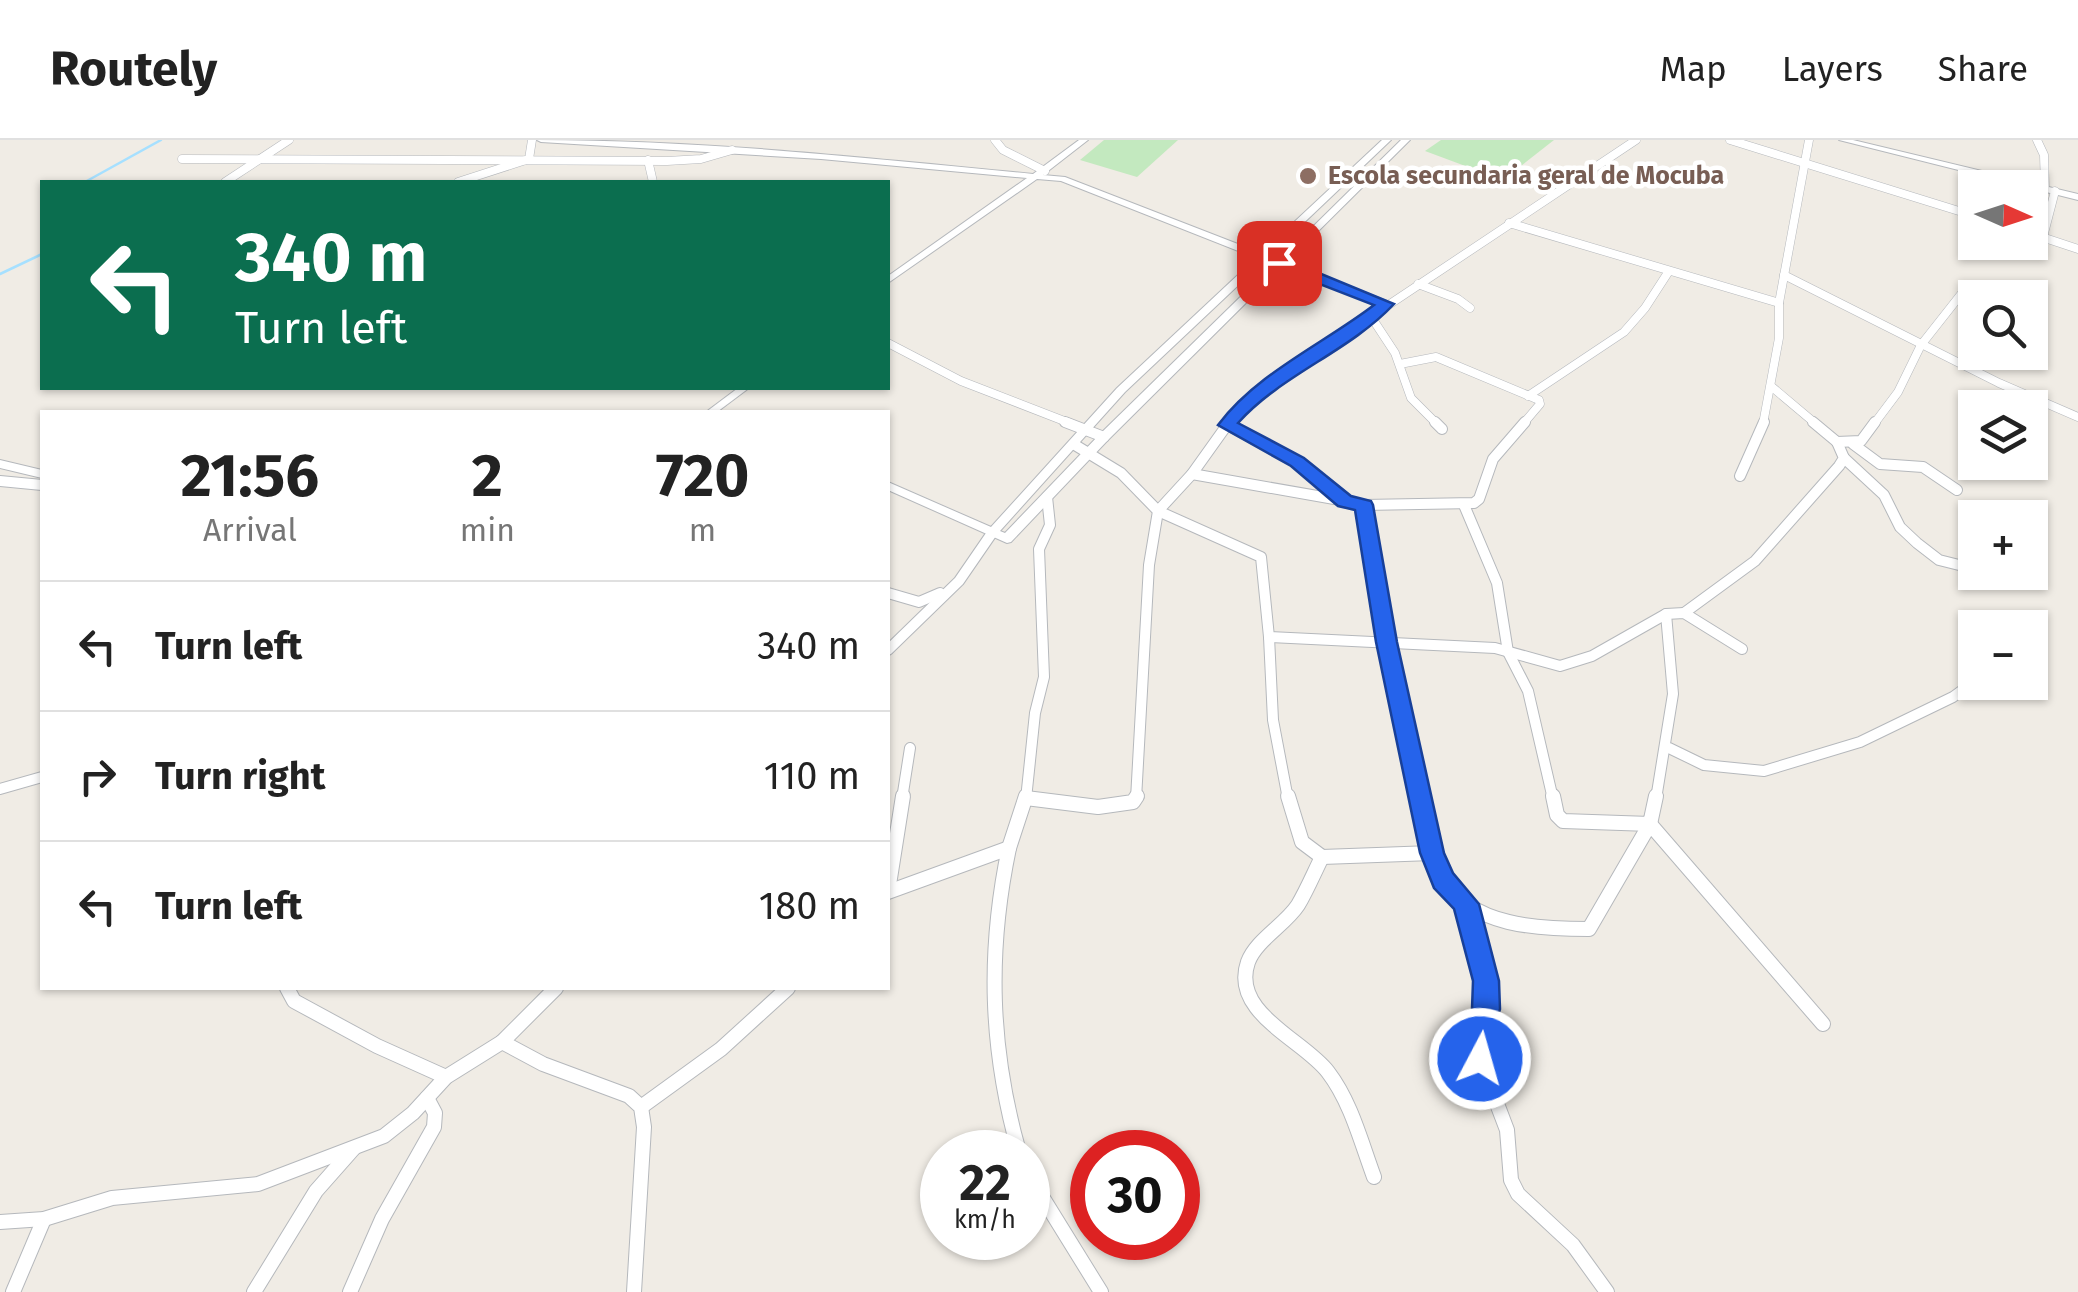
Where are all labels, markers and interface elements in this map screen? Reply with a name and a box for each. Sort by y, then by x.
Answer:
text: Routely [50,40,217,98]
text: Map [1660,48,1727,90]
text: Layers [1782,48,1883,90]
text: Share [1938,48,2028,90]
place label: Escola secundaria geral de Mocuba [1328,161,1724,191]
marker: Escola secundaria geral de Mocuba [1297,165,1319,187]
north arrow [1958,170,2048,260]
map controls [1958,170,2048,700]
text: 340 m [235,216,428,300]
icon: left [70,220,200,350]
pin [1237,221,1322,306]
icon: arrive [1252,236,1307,291]
button: search [1958,280,2048,370]
text: Turn left [235,301,407,355]
button: layers [1958,390,2048,480]
text: 21:56 [181,440,319,512]
text: 2 [472,440,503,512]
text: 720 [656,440,749,512]
button: + [1958,500,2048,590]
text: Arrival [203,511,297,549]
text: min [460,511,515,549]
text: m [689,511,716,549]
button: − [1958,610,2048,700]
icon: left [70,619,125,674]
text: Turn left [155,623,302,669]
text: 340 m [757,623,860,669]
icon: right [70,749,125,804]
text: Turn right [155,753,325,799]
text: 110 m [764,753,860,799]
icon: left [70,879,125,934]
text: Turn left [155,883,302,929]
text: 180 m [759,883,860,929]
position arrow [1428,1007,1532,1111]
speed limit sign: 30 [1070,1130,1200,1260]
text: 22 [959,1153,1011,1213]
text: km/h [954,1205,1016,1235]

